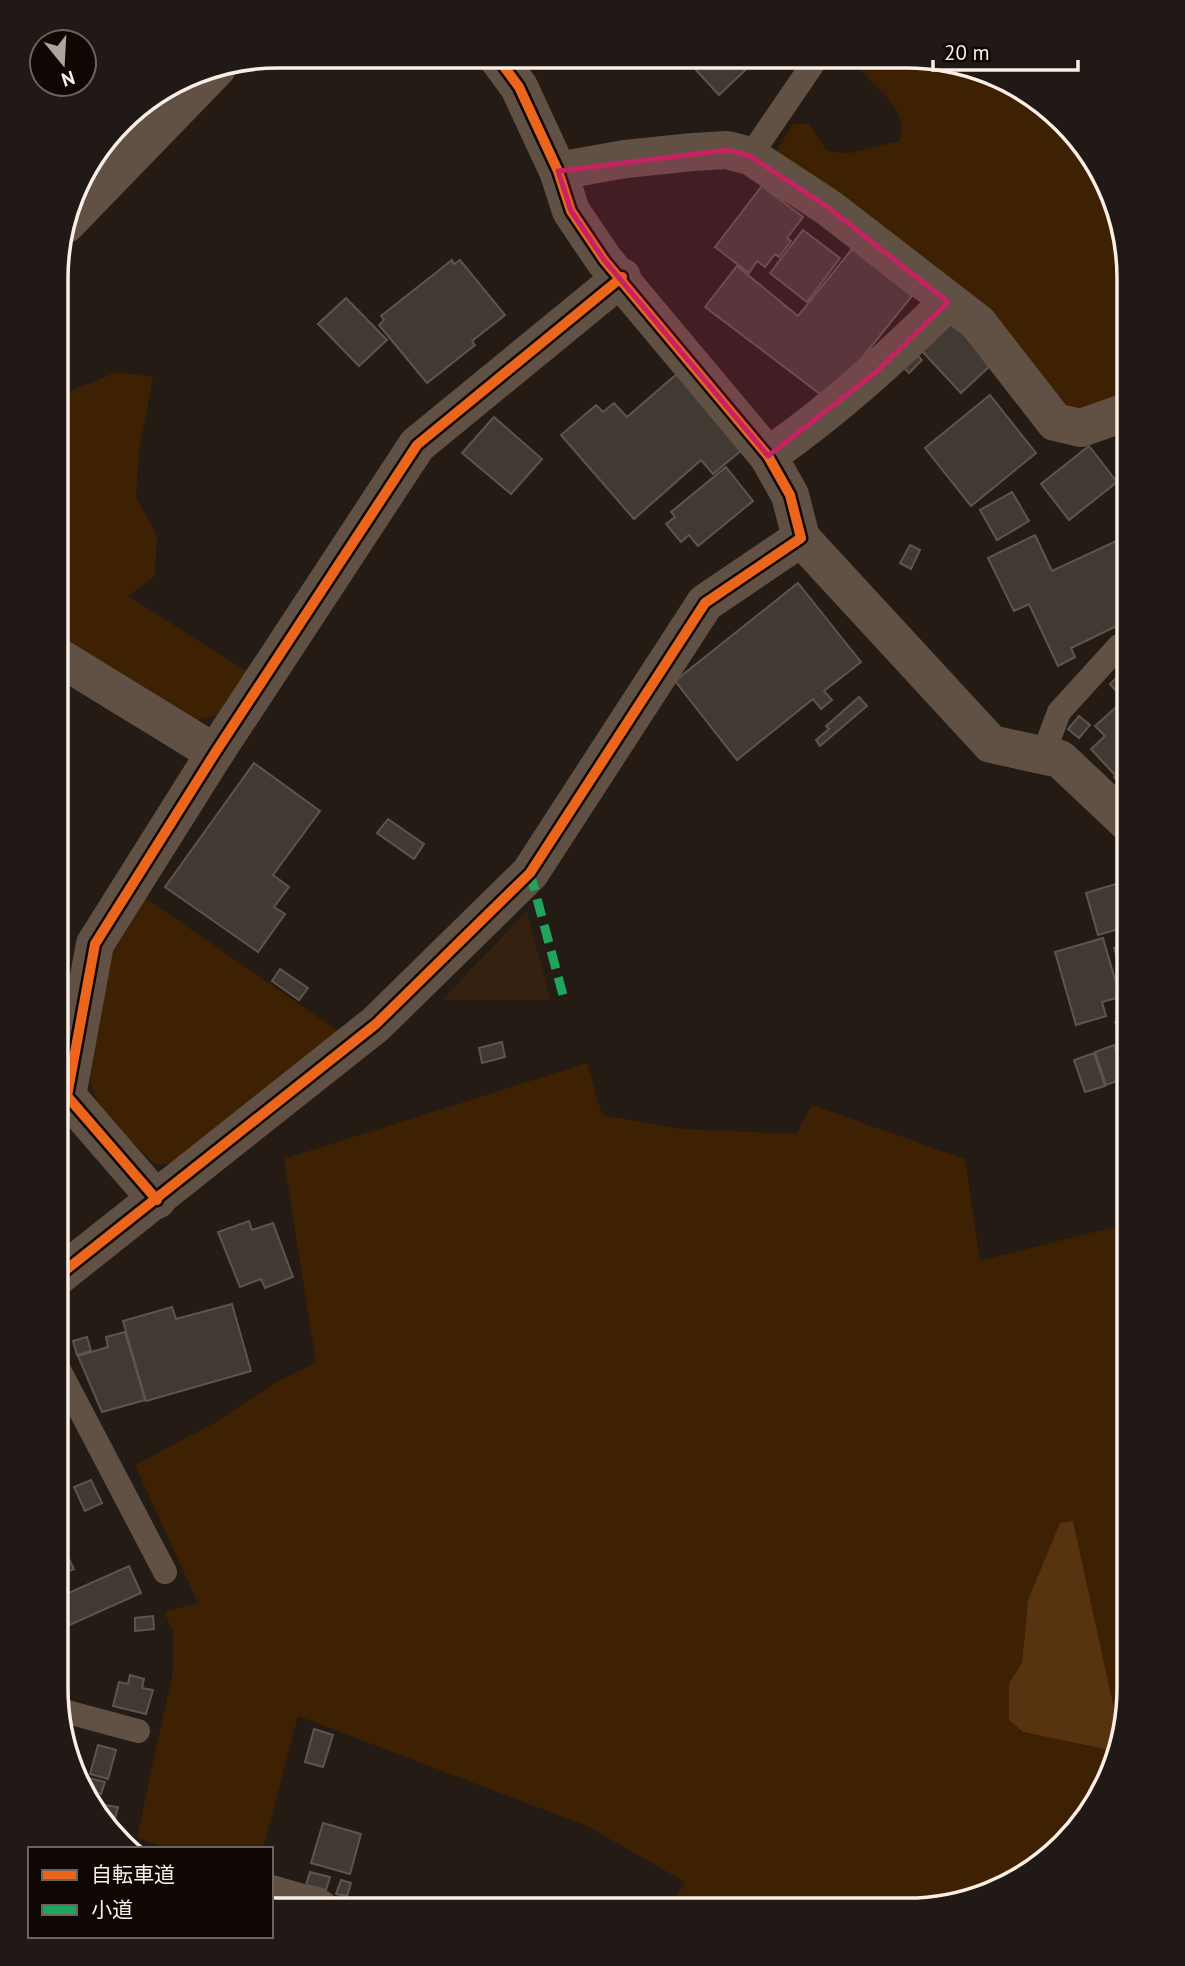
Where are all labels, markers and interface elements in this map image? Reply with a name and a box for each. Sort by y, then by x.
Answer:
north arrow [28,28,98,98]
scale bar [933,28,1078,72]
text: 20 m [944,39,990,66]
text: N [59,66,78,93]
legend [28,1847,273,1938]
text: 自転車道 [91,1861,175,1888]
text: 小道 [91,1896,133,1923]

